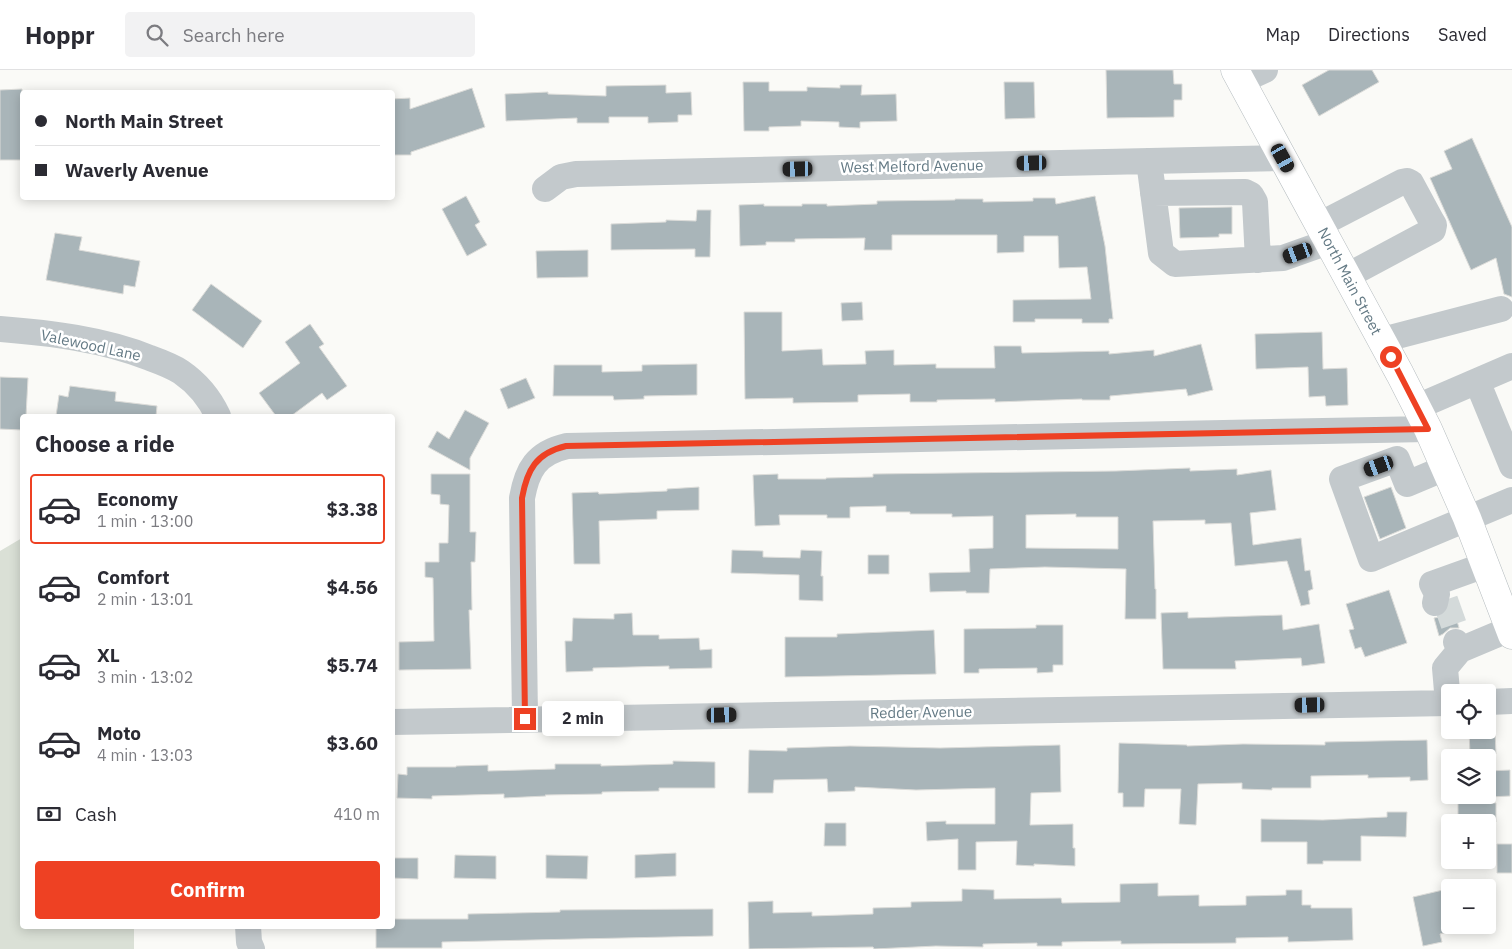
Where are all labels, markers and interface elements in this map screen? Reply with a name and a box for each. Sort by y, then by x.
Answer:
search box [125,12,475,57]
text: Hoppr [25,19,95,51]
icon: search [143,21,171,49]
text: Search here [183,23,285,47]
text: Map [1265,23,1300,46]
text: Directions [1328,23,1410,46]
text: Saved [1438,23,1487,46]
text: North Main Street [65,109,223,133]
car [1269,141,1296,175]
street label: West Melford Avenue [840,155,984,177]
car [1016,155,1047,171]
text: Waverly Avenue [65,158,209,182]
car [782,161,813,177]
street label: North Main Street [1314,224,1386,338]
car [1281,241,1314,265]
street label: Valewood Lane [39,325,143,365]
route start [1380,346,1402,368]
text: Choose a ride [35,429,175,458]
car [1362,454,1395,478]
icon: car [37,487,82,532]
text: Economy [97,487,178,511]
text: $3.38 [326,497,378,521]
text: 1 min · 13:00 [97,511,193,531]
icon: car [37,565,82,610]
text: Comfort [97,565,170,589]
text: $4.56 [326,575,378,599]
text: 2 min · 13:01 [97,589,193,609]
icon: car [37,643,82,688]
text: XL [97,643,120,667]
text: $5.74 [326,653,378,677]
text: 3 min · 13:02 [97,667,193,687]
map controls [1441,684,1496,934]
button: locate [1441,684,1496,739]
car [1294,697,1325,713]
callout: 2 min [542,702,625,736]
street label: Redder Avenue [870,702,972,722]
car [706,707,737,723]
route end [514,708,536,730]
text: 2 min [562,708,604,728]
icon: car [37,721,82,766]
text: Moto [97,721,141,745]
text: $3.60 [326,731,378,755]
text: 4 min · 13:03 [97,745,193,765]
button: layers [1441,749,1496,804]
icon: cash [35,800,63,828]
text: Cash [75,802,117,826]
text: 410 m [333,804,380,824]
button: + [1441,814,1496,869]
button: Confirm [35,861,380,919]
button: − [1441,879,1496,934]

